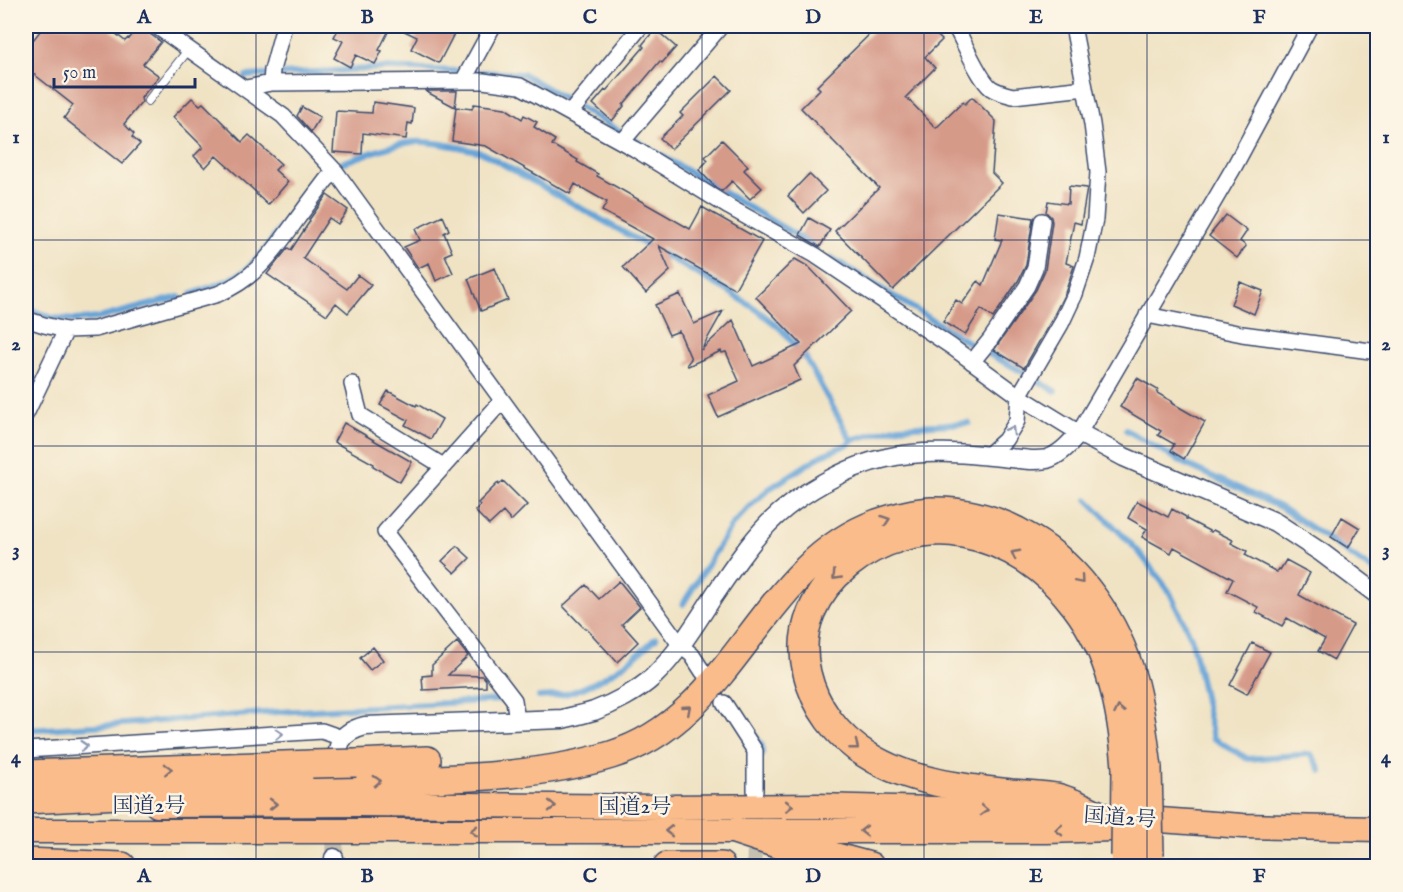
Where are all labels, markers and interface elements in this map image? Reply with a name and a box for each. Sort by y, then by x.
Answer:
text: A [136,5,152,30]
text: B [360,5,374,30]
text: C [583,5,597,30]
text: D [805,5,821,30]
text: E [1029,5,1043,30]
text: F [1253,5,1266,30]
scale bar [54,51,195,89]
text: 50 m [63,62,96,85]
text: 1 [12,125,20,150]
text: 1 [1382,125,1390,150]
text: 2 [11,332,21,357]
text: 2 [1381,332,1391,357]
one-way arrow [1004,426,1016,436]
one-way arrow [880,515,891,527]
text: 3 [12,538,20,563]
text: 3 [1382,538,1390,563]
one-way arrow [1010,550,1021,561]
one-way arrow [832,569,843,580]
one-way arrow [1072,573,1083,584]
one-way arrow [680,706,691,717]
one-way arrow [1113,706,1126,716]
one-way arrow [274,727,283,740]
one-way arrow [848,739,859,750]
one-way arrow [79,740,88,753]
text: 4 [11,745,22,770]
text: 4 [1381,745,1392,770]
one-way arrow [163,763,172,775]
one-way arrow [373,775,382,788]
street label: 国道2号 [113,793,185,820]
street label: 国道2号 [599,794,671,821]
one-way arrow [268,798,277,810]
one-way arrow [547,799,556,812]
one-way arrow [784,800,793,812]
street label: 国道2号 [1083,802,1157,835]
one-way arrow [979,804,988,816]
one-way arrow [1054,824,1063,837]
one-way arrow [469,825,478,837]
one-way arrow [664,825,673,837]
one-way arrow [859,825,868,837]
text: A [136,864,152,889]
text: B [360,864,374,889]
text: C [583,864,597,889]
text: D [805,864,821,889]
text: E [1029,864,1043,889]
text: F [1253,864,1266,889]

